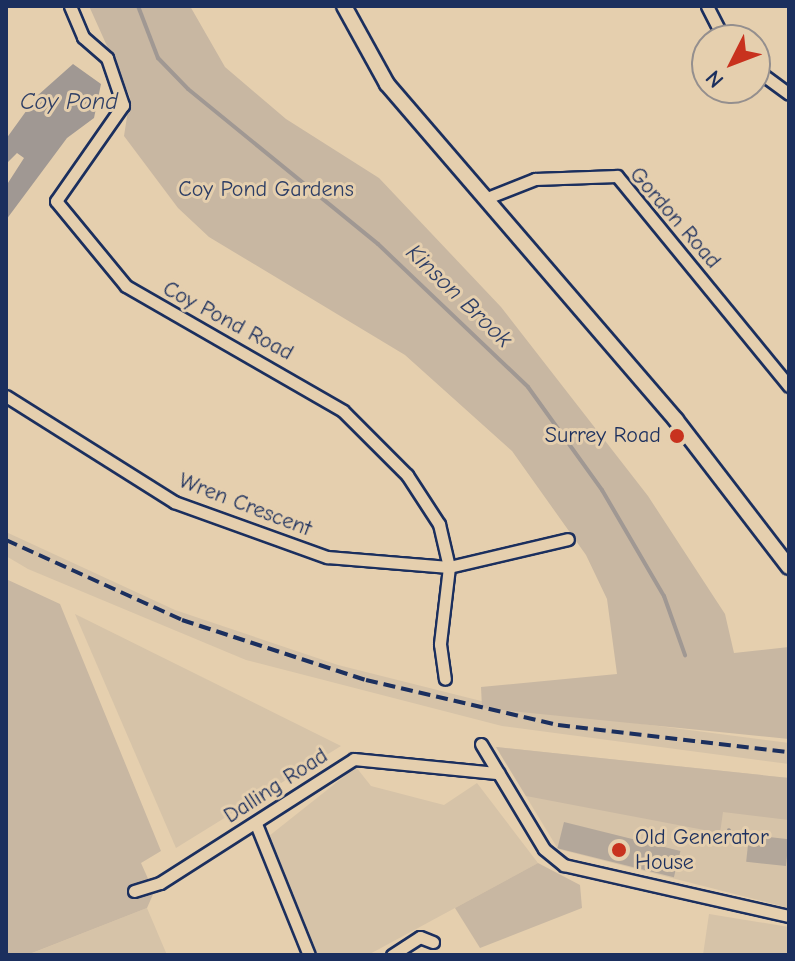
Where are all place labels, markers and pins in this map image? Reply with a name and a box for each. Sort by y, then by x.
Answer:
place label: Surrey Road [545,423,661,449]
marker: Surrey Road [668,427,686,445]
place label: Old Generator House [635,824,769,876]
marker: Old Generator House [610,841,628,859]

